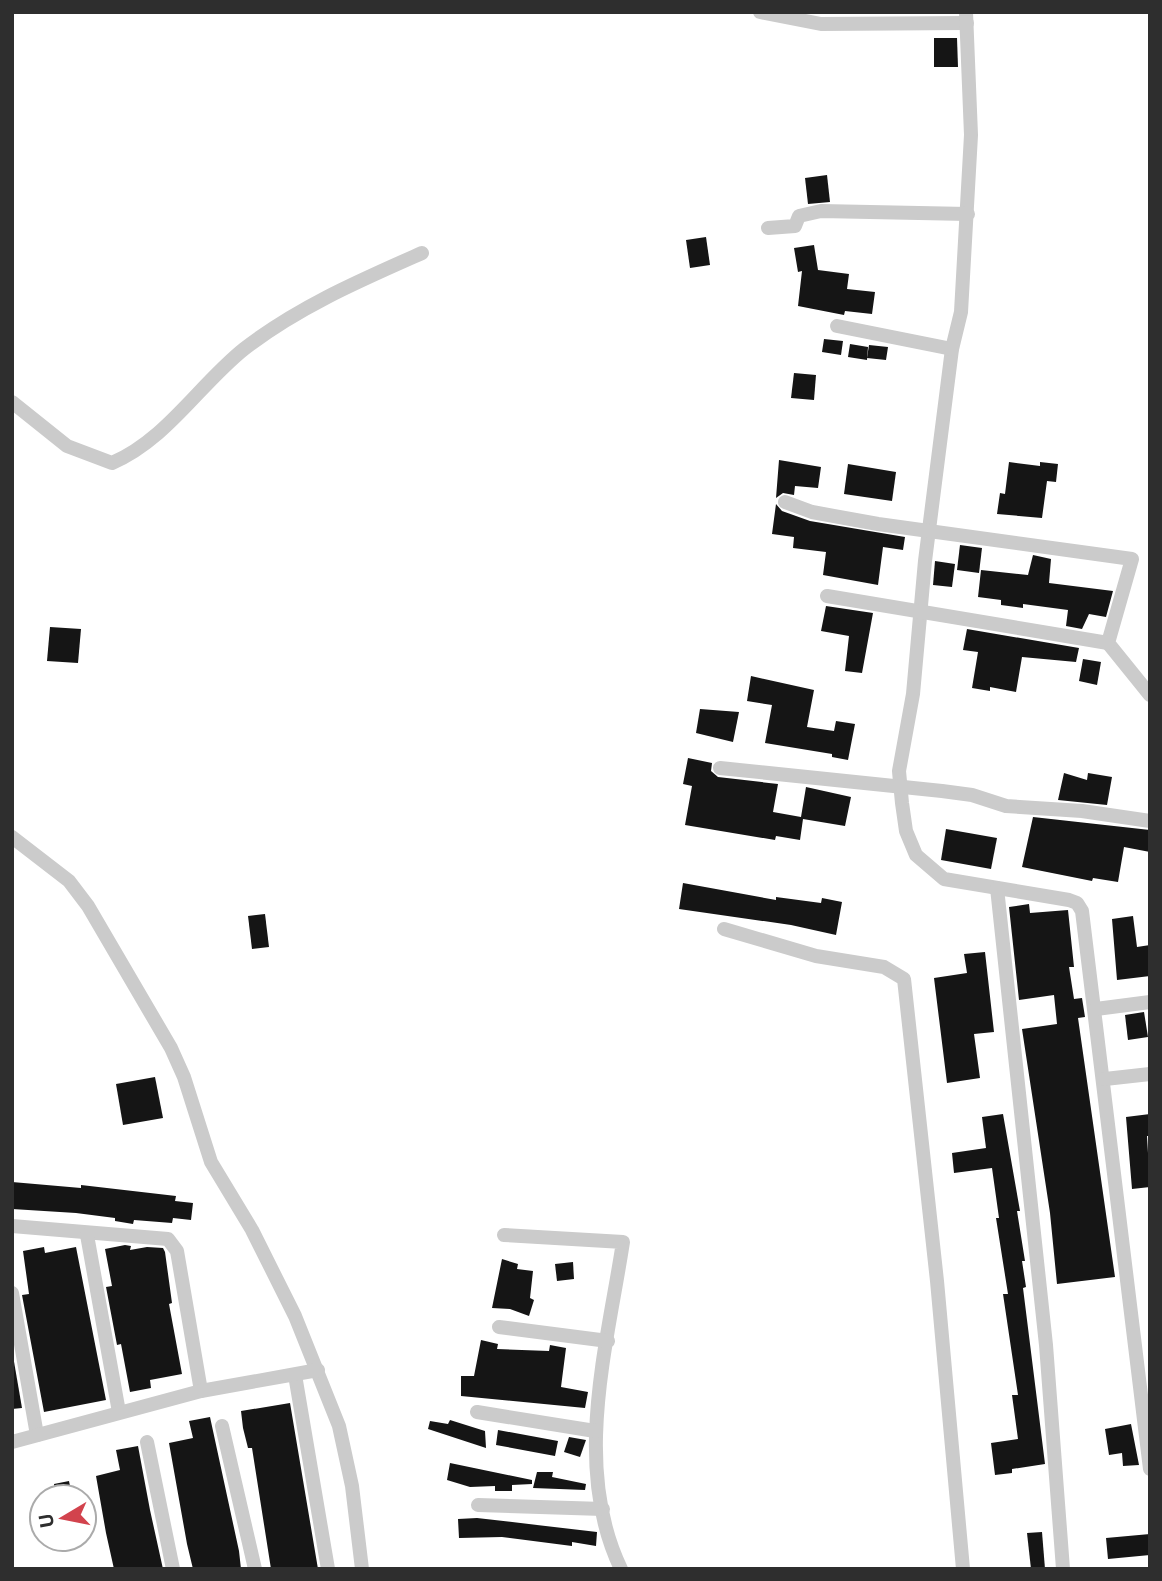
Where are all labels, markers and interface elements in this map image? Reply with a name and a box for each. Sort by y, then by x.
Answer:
north arrow [28,1483,98,1553]
text: U [34,1512,58,1530]

